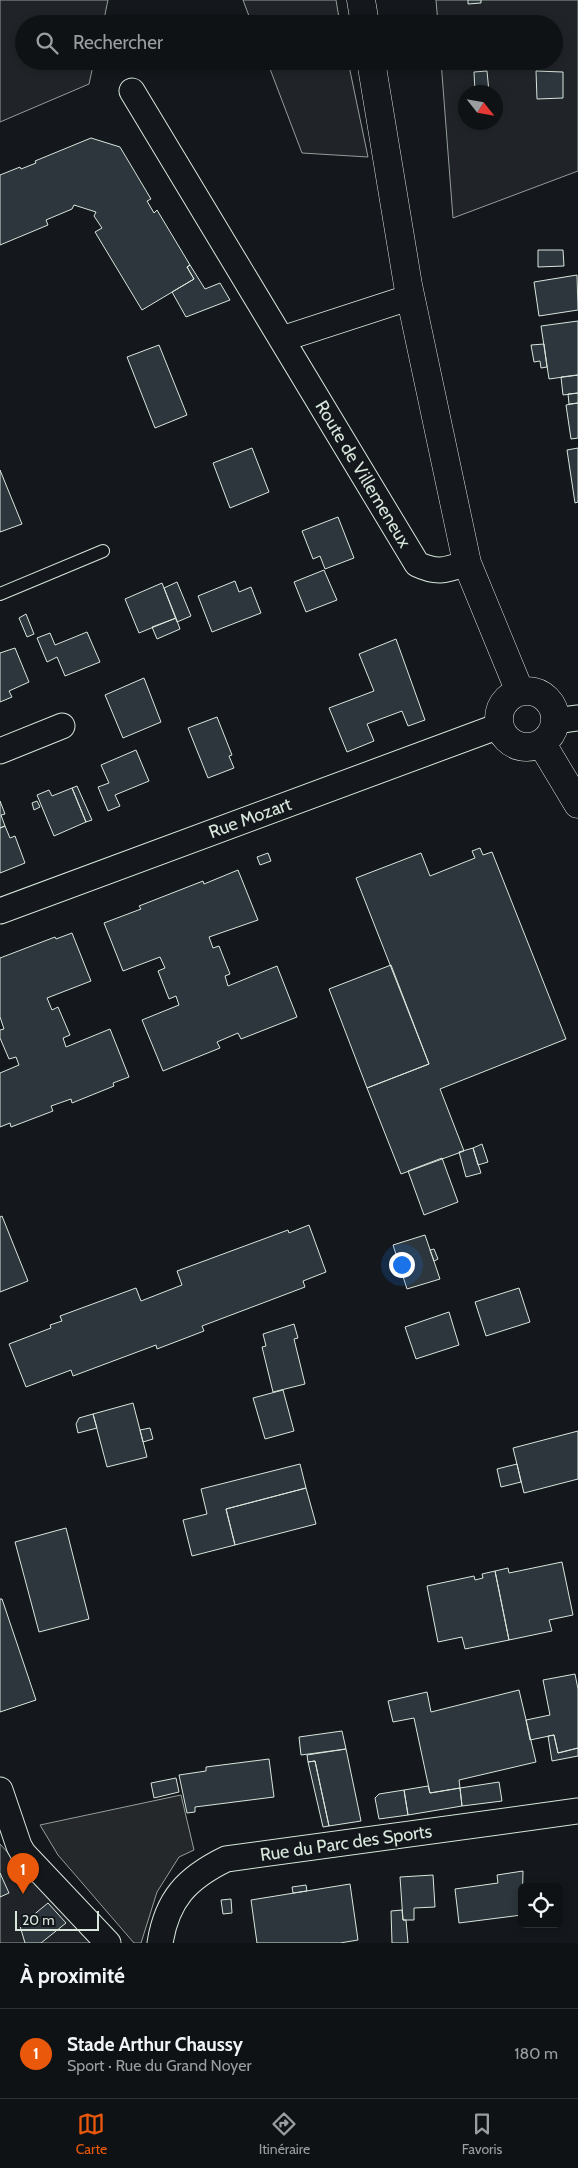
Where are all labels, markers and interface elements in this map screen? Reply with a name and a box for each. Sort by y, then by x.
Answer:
search box [15,15,563,70]
icon: search [33,29,61,57]
text: Rechercher [73,31,163,54]
north arrow [458,85,503,130]
street label: Route de Villemeneux [310,396,416,552]
street label: Rue Mozart [206,793,294,843]
your location [389,1252,415,1278]
street label: Rue du Parc des Sports [259,1820,433,1866]
pin: 1 [7,1853,39,1894]
map controls [518,1883,563,1928]
button: locate [518,1883,563,1928]
scale bar [15,1908,99,1931]
text: 20 m [22,1911,55,1929]
text: À proximité [20,1963,125,1988]
text: Stade Arthur Chaussy [67,2033,243,2056]
text: 1 [33,2044,39,2063]
text: 180 m [514,2044,558,2063]
text: Sport · Rue du Grand Noyer [67,2056,251,2075]
tab: Carte [76,2110,107,2158]
tab: Itinéraire [259,2110,310,2158]
tab: Favoris [462,2110,502,2158]

